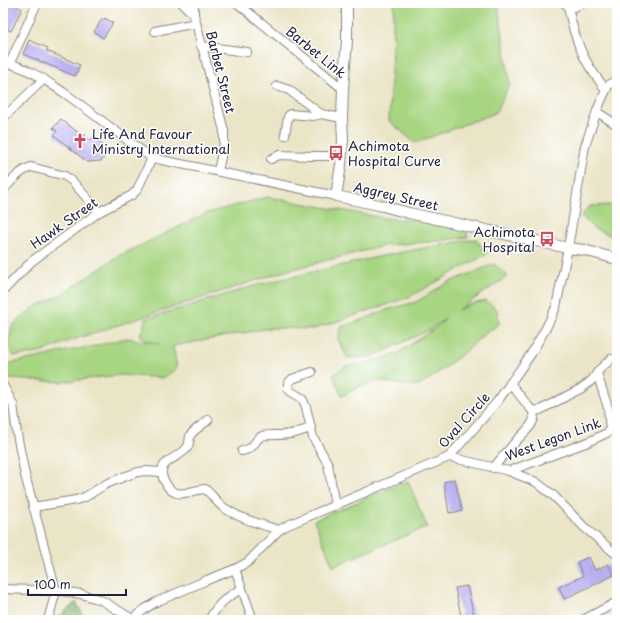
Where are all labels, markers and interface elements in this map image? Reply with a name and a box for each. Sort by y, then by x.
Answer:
street label: Barbet Link [282,21,351,82]
street label: Barbet Street [202,29,241,115]
place label: Life And Favour Ministry International [92,124,230,158]
church icon: Life And Favour Ministry International [71,132,89,150]
place label: Achimota Hospital Curve [348,136,441,170]
bus stop icon: Achimota Hospital Curve [327,144,345,162]
street label: Aggrey Street [352,177,440,214]
street label: Hawk Street [26,192,101,253]
place label: Achimota Hospital [473,222,536,256]
bus stop icon: Achimota Hospital [538,230,556,248]
street label: Oval Circle [433,388,494,452]
street label: West Legon Link [502,412,603,465]
scale bar [28,571,126,597]
text: 100 m [34,575,71,593]

